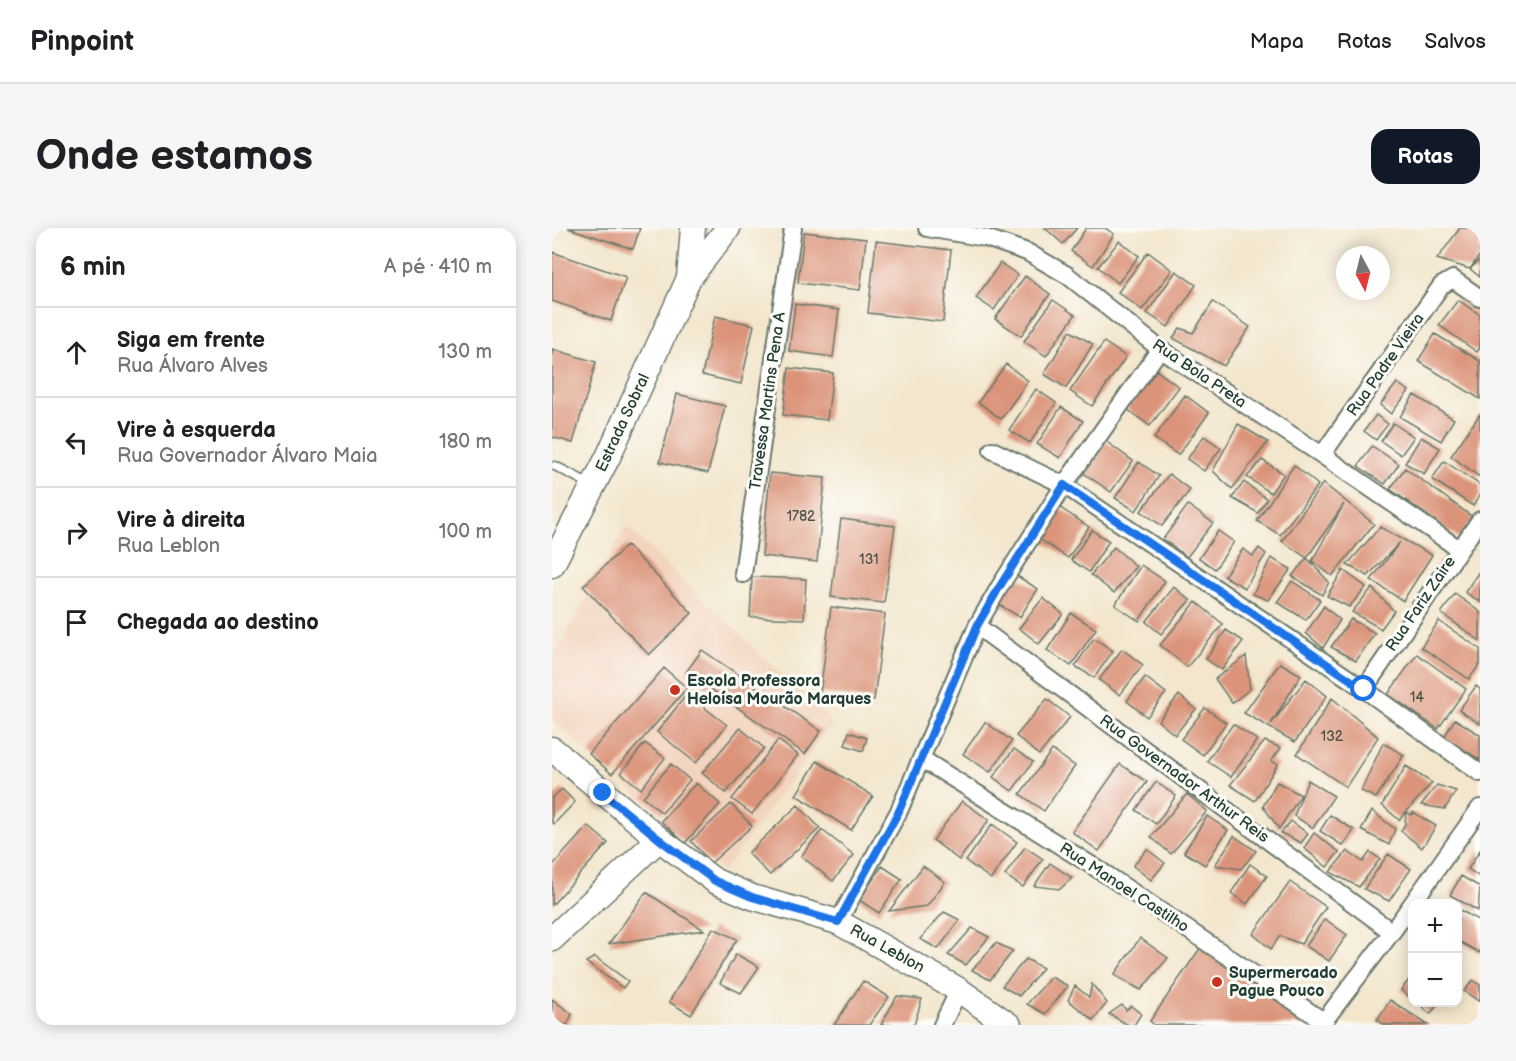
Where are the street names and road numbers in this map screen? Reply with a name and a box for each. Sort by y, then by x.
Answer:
street label: Rua Padre Vieira [1343,310,1429,420]
street label: Travessa Martins Pena A [746,311,790,491]
street label: Rua Bola Preta [1148,336,1250,412]
street label: Estrada Sobral [592,371,654,475]
street label: Rua Fariz Zaire [1382,552,1460,655]
street label: Rua Governador Arthur Reis [1096,711,1272,847]
street label: Rua Manoel Castilho [1056,839,1192,937]
street label: Rua Leblon [846,921,928,977]

